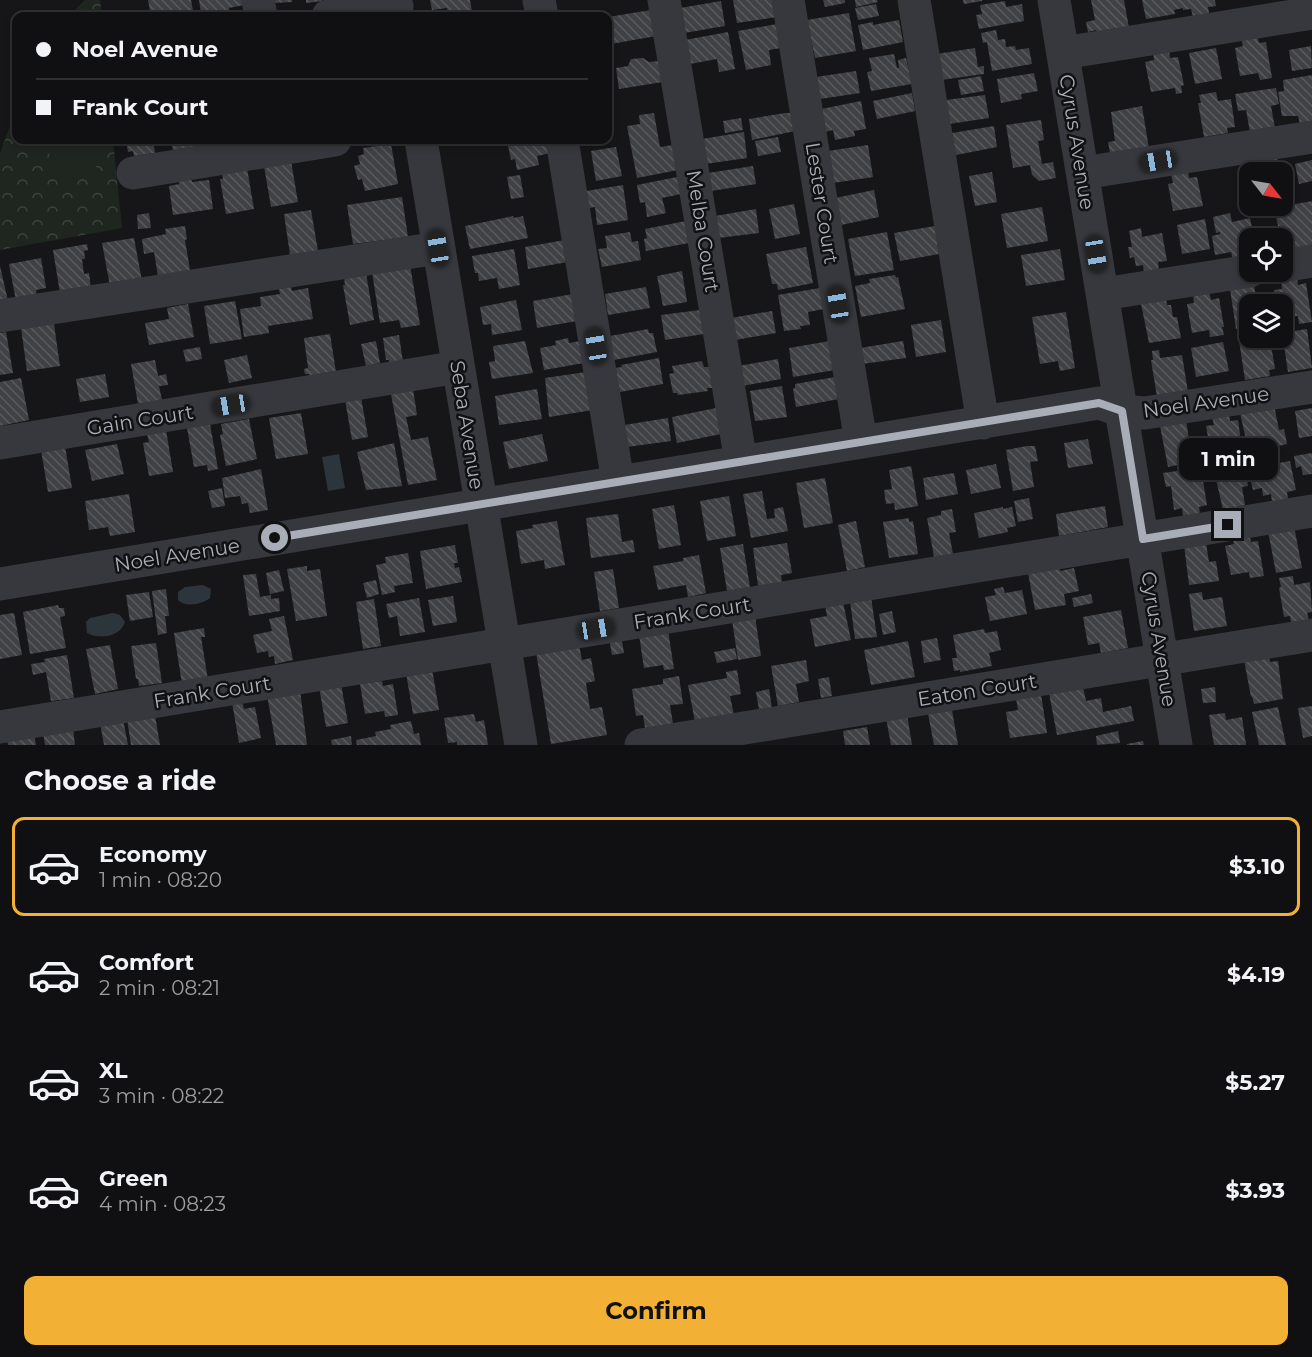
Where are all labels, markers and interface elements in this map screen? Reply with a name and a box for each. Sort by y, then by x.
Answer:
text: Noel Avenue [72,36,218,63]
street label: Cyrus Avenue [1054,72,1100,212]
text: Frank Court [72,94,208,121]
street label: Lester Court [801,141,843,265]
car [1139,149,1177,173]
north arrow [1239,162,1293,216]
map controls [1239,162,1293,348]
street label: Melba Court [682,168,724,294]
button: locate [1239,228,1293,282]
car [426,229,450,267]
car [1084,235,1108,273]
car [826,285,850,323]
button: layers [1239,294,1293,348]
car [584,327,608,365]
street label: Seba Avenue [445,359,489,491]
street label: Noel Avenue [1141,381,1271,423]
car [212,393,250,417]
street label: Gain Court [85,400,195,440]
callout: 1 min [1178,438,1278,480]
text: 1 min [1201,447,1256,471]
route end [1214,511,1241,538]
route start [261,524,288,551]
street label: Noel Avenue [112,533,242,577]
street label: Cyrus Avenue [1136,569,1182,709]
street label: Frank Court [632,592,752,634]
car [577,617,615,641]
street label: Eaton Court [916,669,1038,711]
street label: Frank Court [152,671,272,713]
text: Choose a ride [24,764,216,797]
icon: car [27,840,81,894]
text: Economy [99,841,207,868]
text: $3.10 [1229,853,1285,880]
text: 1 min · 08:20 [99,868,222,892]
icon: car [27,948,81,1002]
text: Comfort [99,949,194,976]
text: $4.19 [1227,961,1285,988]
text: 2 min · 08:21 [99,976,220,1000]
icon: car [27,1056,81,1110]
text: XL [99,1057,128,1084]
text: $5.27 [1225,1069,1285,1096]
text: 3 min · 08:22 [99,1084,224,1108]
icon: car [27,1164,81,1218]
text: Green [99,1165,168,1192]
text: $3.93 [1225,1177,1285,1204]
text: 4 min · 08:23 [99,1192,226,1216]
button: Confirm [24,1276,1288,1345]

